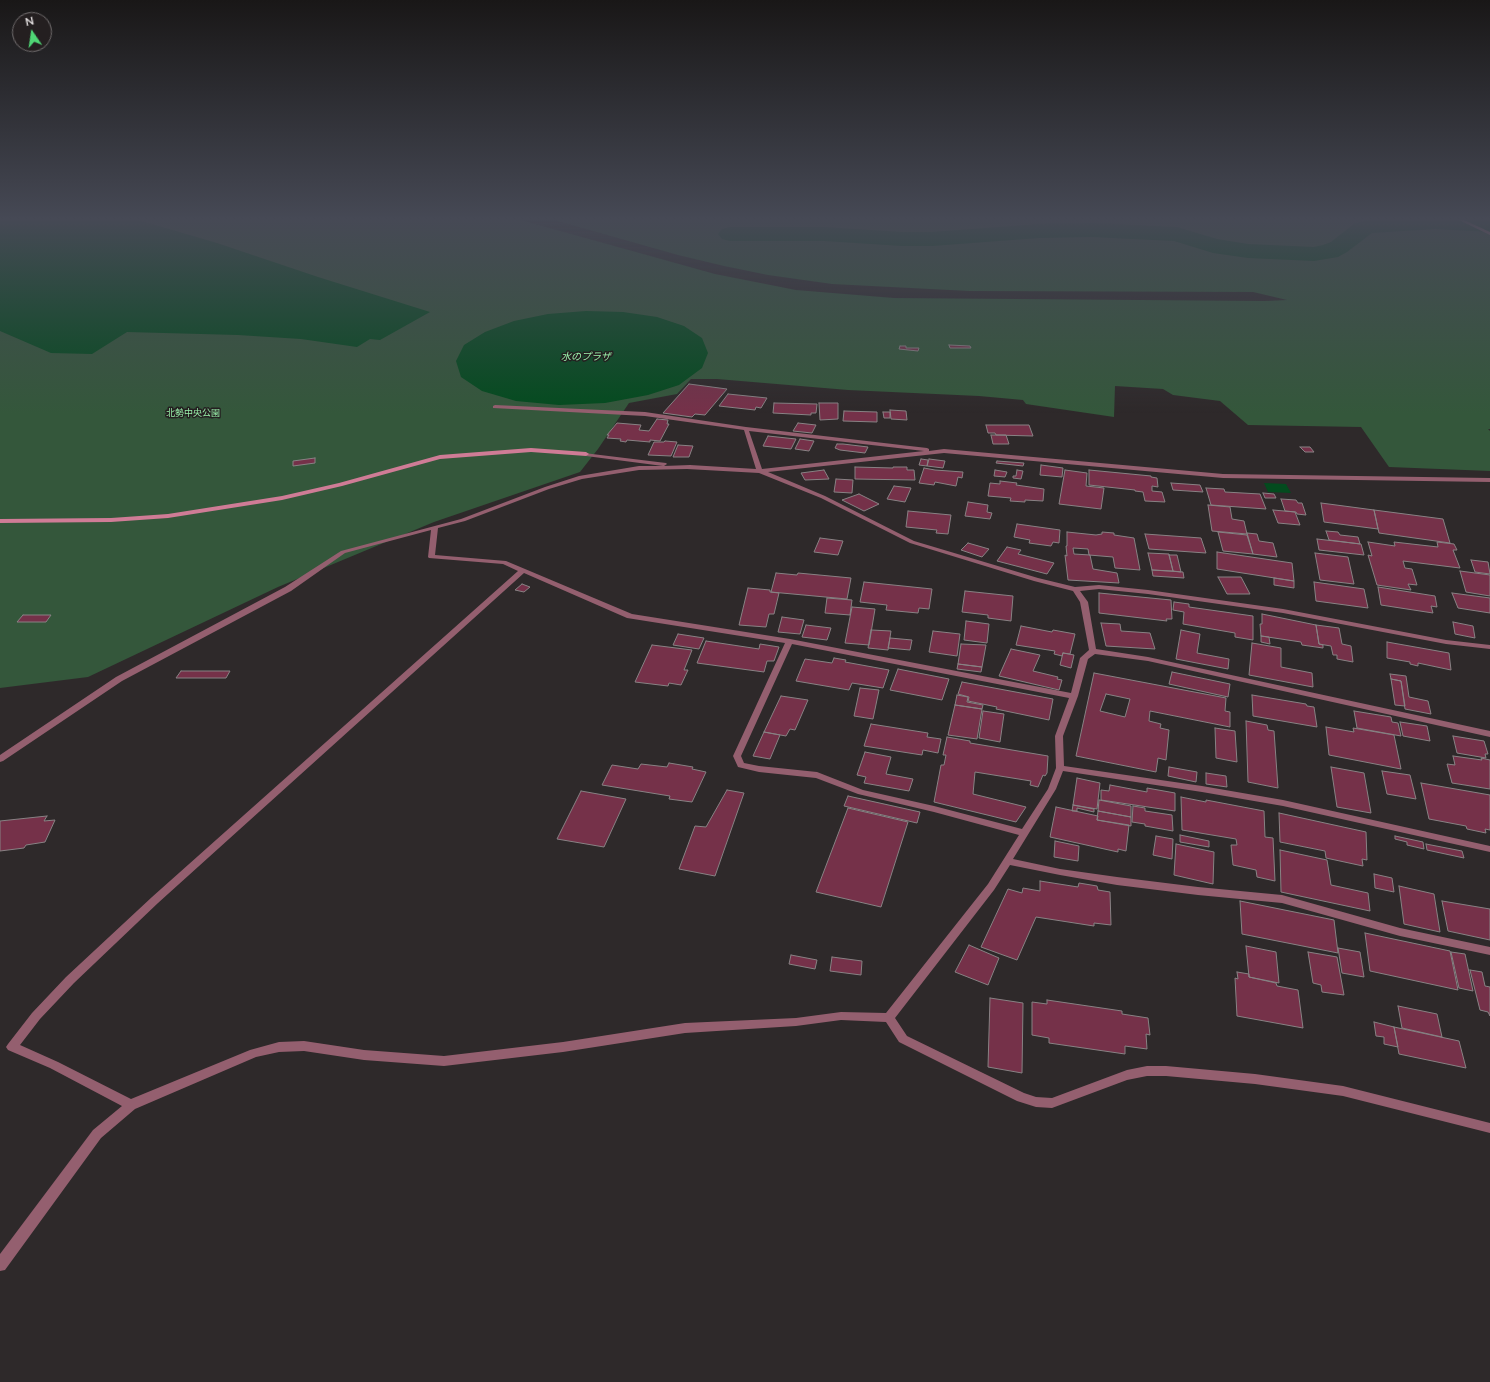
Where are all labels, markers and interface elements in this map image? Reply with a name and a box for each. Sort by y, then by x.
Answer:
north arrow [12,12,52,52]
text: N [24,14,35,28]
water label: 水のプラザ [561,351,611,363]
park label: 北勢中央公園 [166,408,220,418]

